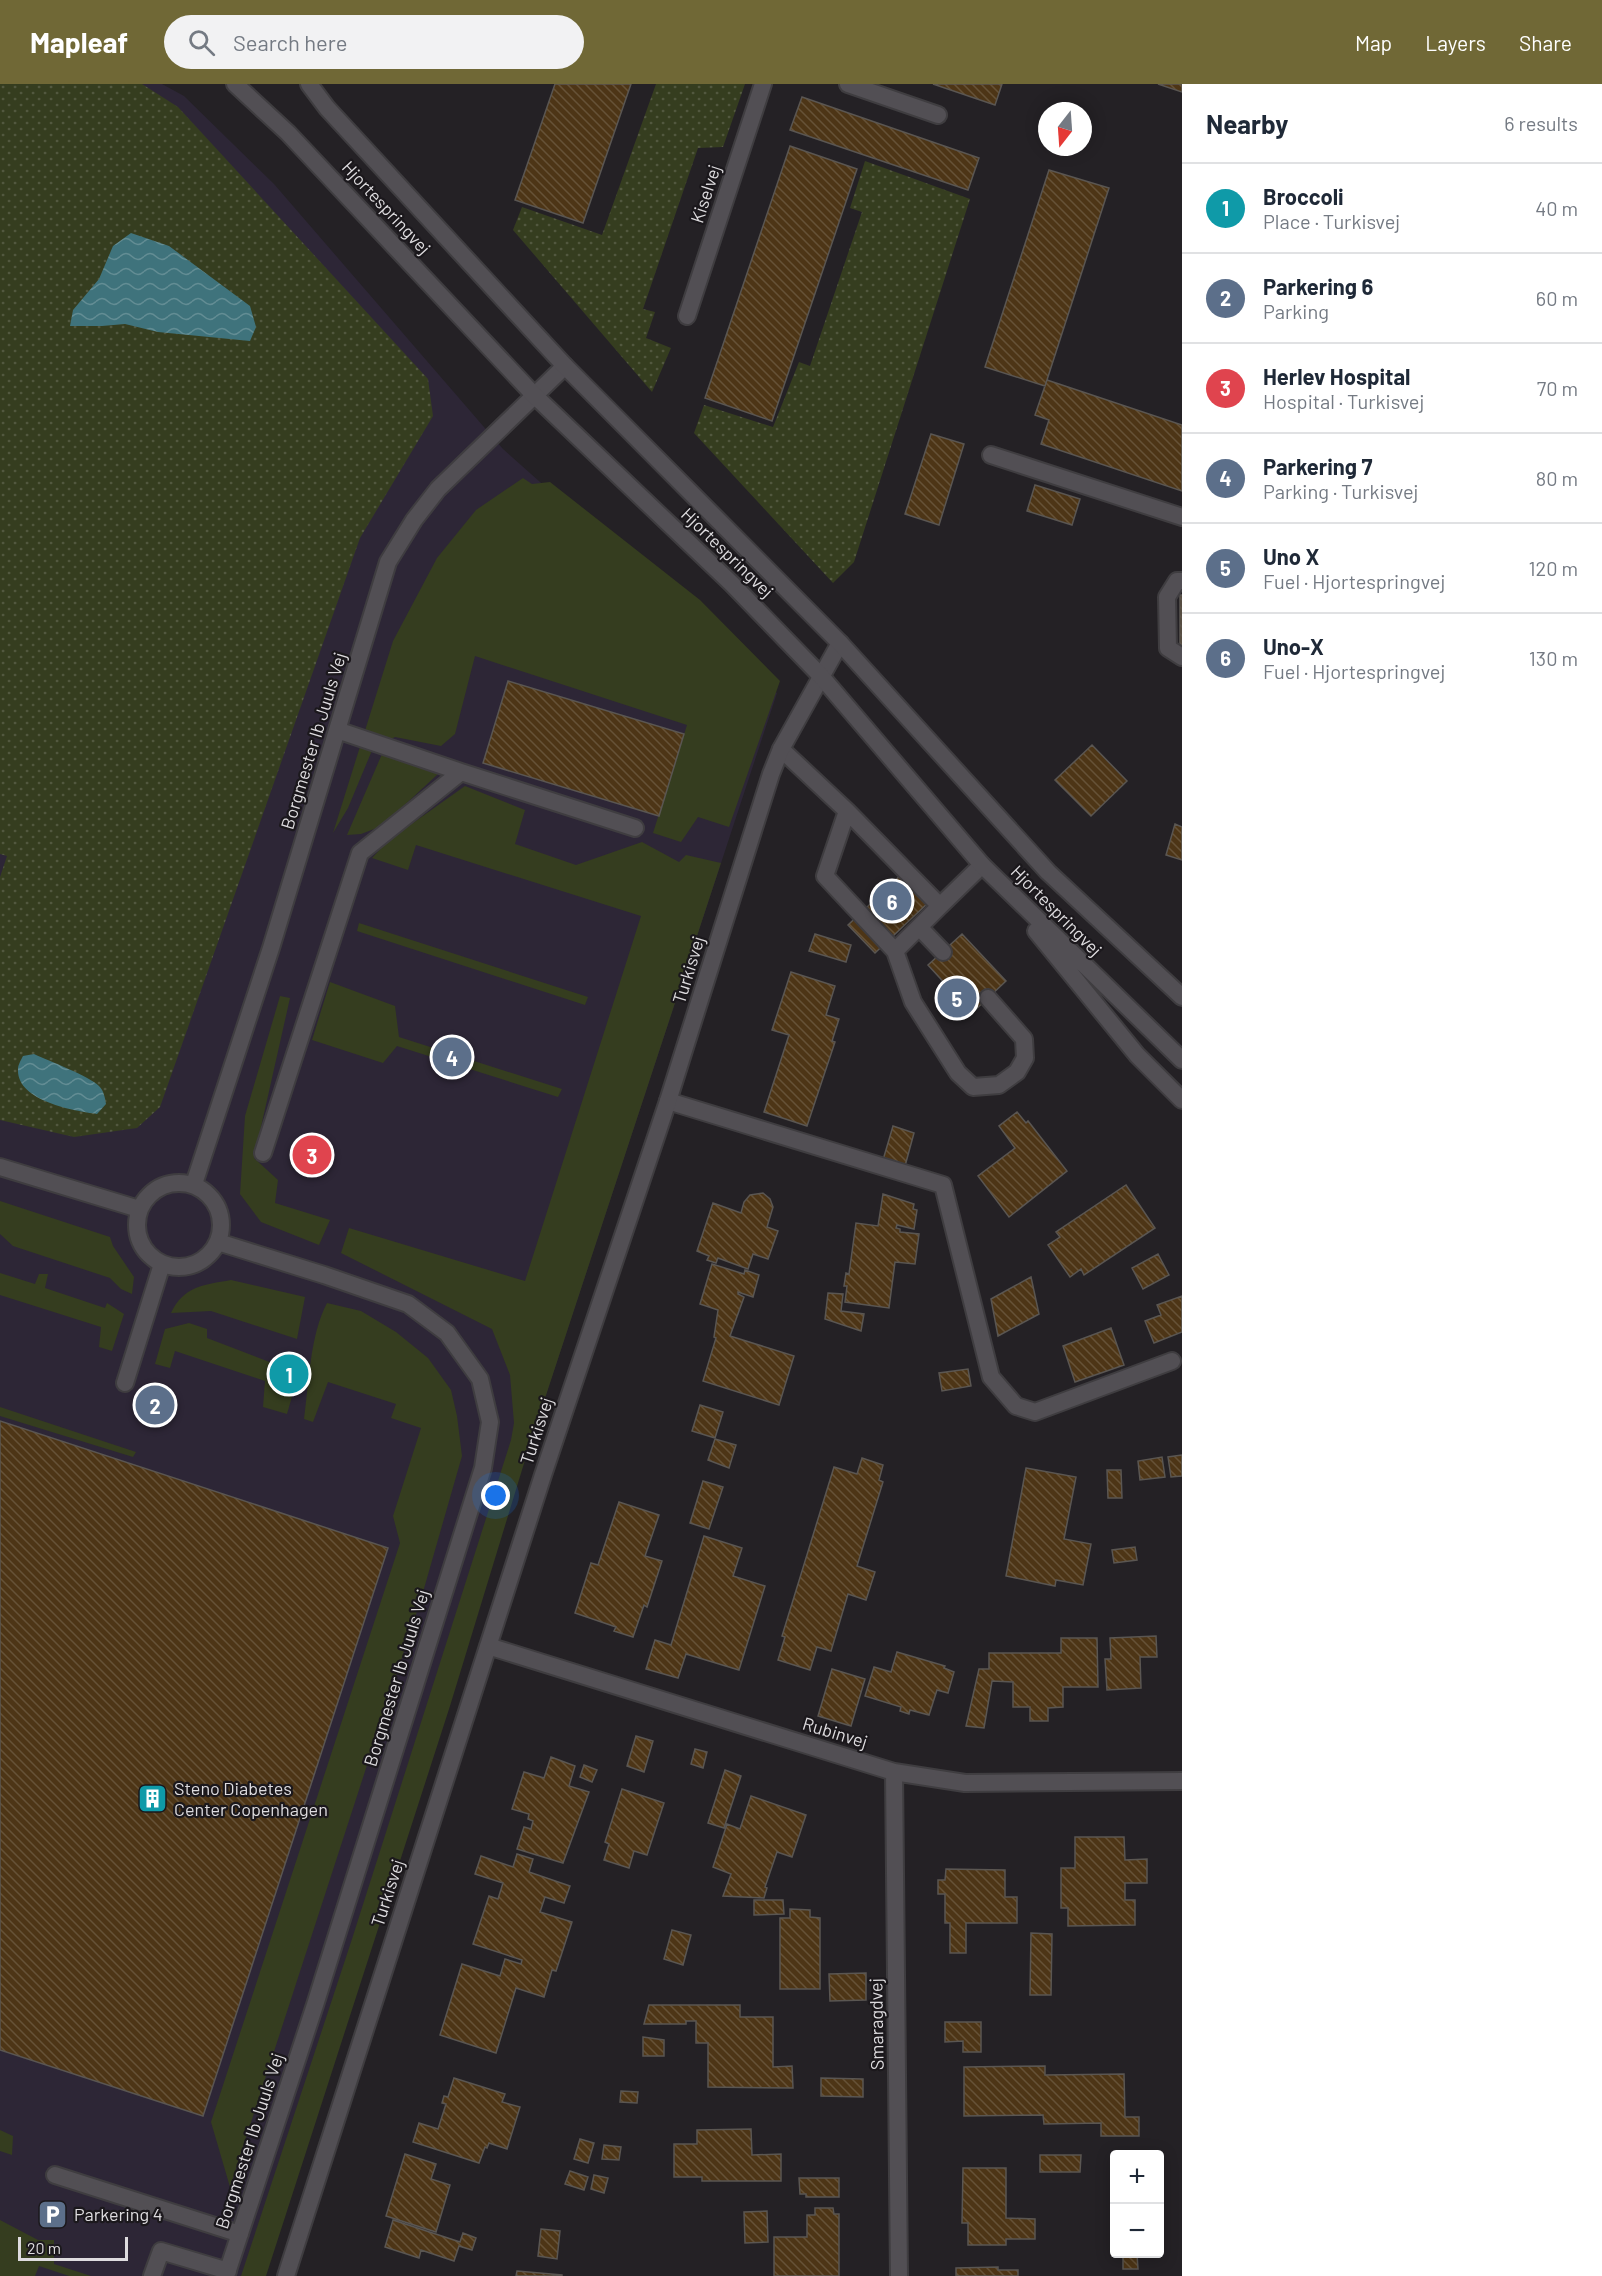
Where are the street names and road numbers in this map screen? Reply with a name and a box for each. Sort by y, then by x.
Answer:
street label: Hjortespringvej [338,156,436,259]
street label: Kiselvej [685,162,725,226]
street label: Hjortespringvej [677,503,778,602]
street label: Borgmester Ib Juuls Vej [276,650,350,832]
street label: Hjortespringvej [1007,860,1107,960]
street label: Turkisvej [667,933,709,1006]
street label: Turkisvej [515,1394,557,1467]
street label: Borgmester Ib Juuls Vej [359,1587,433,1769]
street label: Rubinvej [800,1712,870,1752]
street label: Turkisvej [366,1856,408,1929]
street label: Smaragdvej [864,1978,888,2070]
street label: Borgmester Ib Juuls Vej [210,2050,288,2232]

